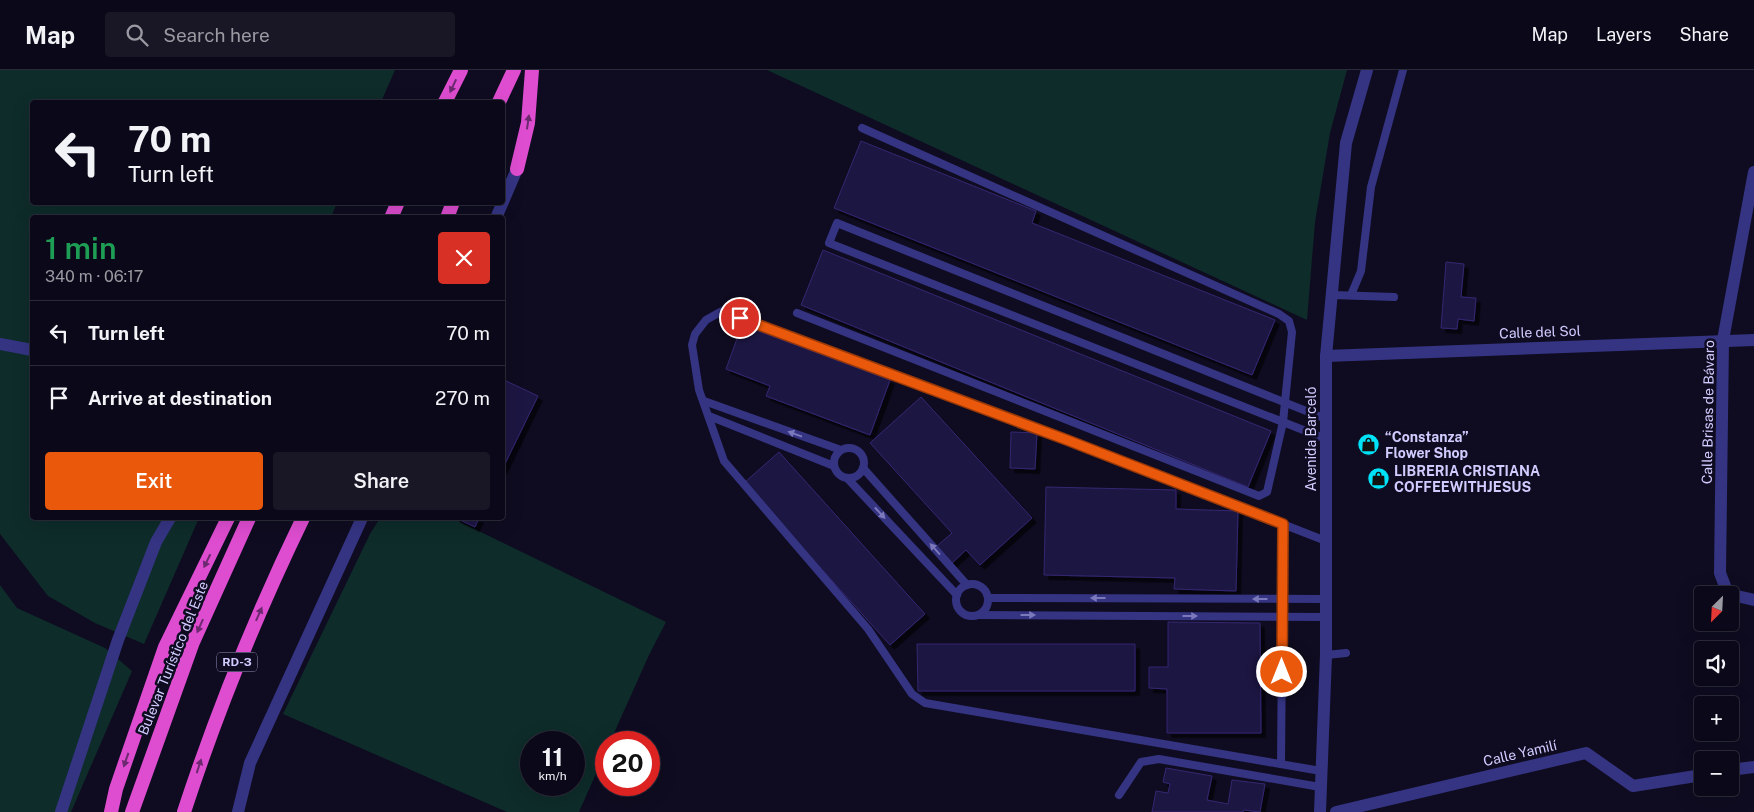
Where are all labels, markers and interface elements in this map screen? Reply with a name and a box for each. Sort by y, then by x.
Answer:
search box [105,12,455,57]
text: Map [25,21,75,49]
icon: search [123,21,151,49]
text: Search here [163,24,270,46]
text: Map [1532,24,1568,45]
text: Layers [1596,24,1652,45]
text: Share [1680,24,1729,45]
one-way arrow [449,79,457,93]
one-way arrow [524,113,532,129]
text: 70 m [128,119,211,160]
icon: left [45,120,110,185]
text: Turn left [128,161,214,187]
text: 1 min [45,230,116,266]
button: close [438,232,490,284]
text: 340 m · 06:17 [45,267,143,286]
pin [719,297,761,339]
icon: arrive [726,304,754,332]
icon: left [45,319,73,347]
text: Turn left [88,322,165,344]
text: 70 m [446,322,490,344]
street label: Calle del Sol [1499,323,1581,341]
street label: Calle Brisas de Bávaro [1699,340,1717,484]
icon: arrive [45,384,73,412]
text: Arrive at destination [88,387,272,409]
text: 270 m [435,387,490,409]
street label: Avenida Barceló [1303,387,1319,491]
place label: “Constanza” Flower Shop [1385,429,1469,461]
one-way arrow [788,430,803,437]
shop icon: “Constanza” Flower Shop [1357,433,1381,457]
button: Exit [45,452,263,510]
button: Share [273,452,490,510]
place label: LIBRERIA CRISTIANA COFFEEWITHJESUS [1394,463,1540,495]
shop icon: LIBRERIA CRISTIANA COFFEEWITHJESUS [1366,467,1390,491]
one-way arrow [874,507,886,519]
one-way arrow [929,543,941,555]
one-way arrow [202,554,210,568]
street label: Bulevar Turístico del Este [135,579,211,737]
north arrow [1694,586,1739,631]
map controls [1694,586,1739,796]
one-way arrow [1089,594,1105,602]
one-way arrow [1252,595,1268,603]
one-way arrow [254,607,263,622]
one-way arrow [1020,611,1036,619]
one-way arrow [1183,612,1199,620]
one-way arrow [196,619,204,633]
button: sound [1694,641,1739,686]
position arrow [1255,645,1307,697]
road number: RD-3 [217,652,257,672]
button: + [1694,696,1739,741]
speed limit sign: 20 [595,731,660,796]
street label: Calle Yamilí [1482,737,1559,769]
text: 11 [542,742,563,772]
button: − [1694,751,1739,796]
one-way arrow [121,753,129,768]
one-way arrow [196,758,204,773]
text: km/h [538,769,567,783]

